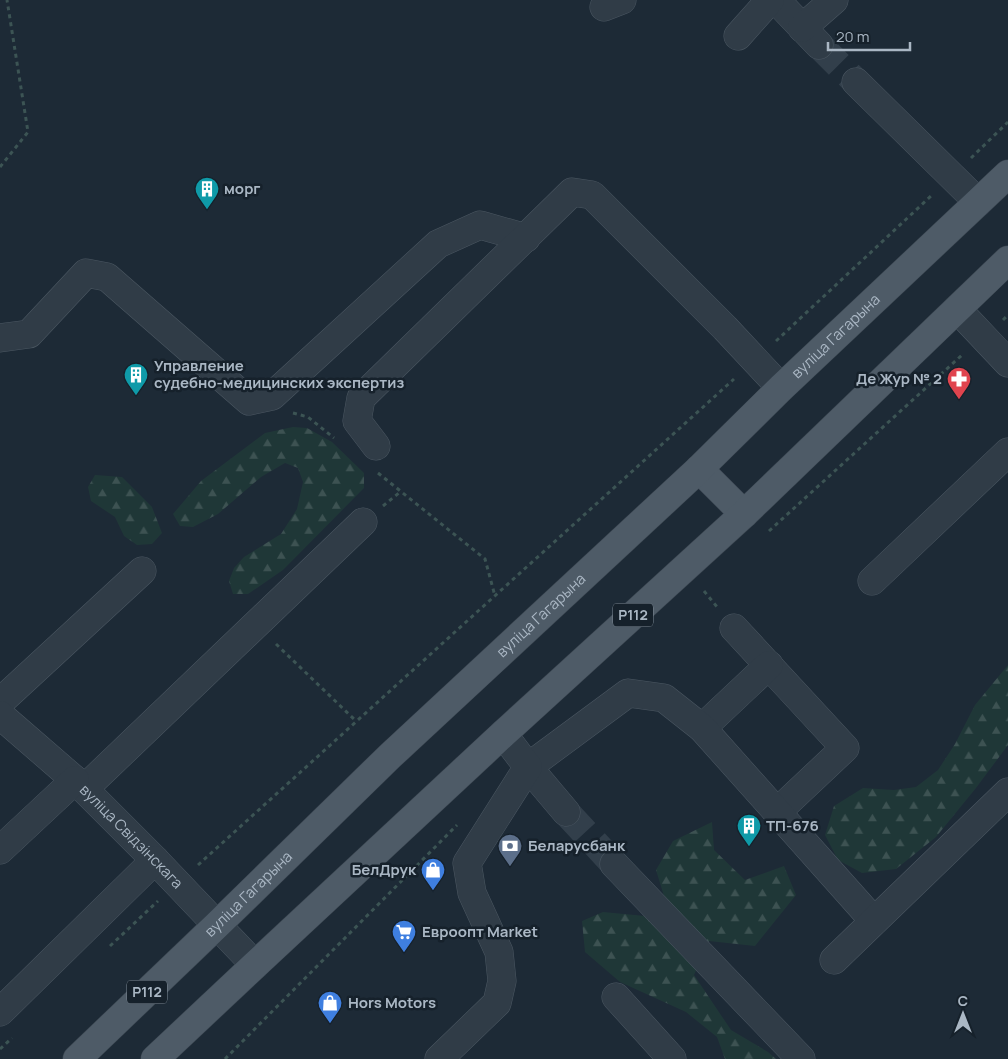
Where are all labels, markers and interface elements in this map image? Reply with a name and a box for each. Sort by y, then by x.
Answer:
scale bar [828,20,910,52]
text: 20 m [836,26,869,47]
building icon: морг [194,176,220,210]
place label: морг [224,178,261,199]
street label: вуліца Гагарына [787,289,885,383]
place label: Управление судебно-медицинских экспертиз [154,355,404,393]
building icon: Управление судебно-медицинских экспертиз [123,362,149,396]
pharmacy icon: Де Жур № 2 [946,366,972,400]
place label: Де Жур № 2 [856,368,942,389]
street label: вуліца Гагарына [492,568,590,662]
road number: Р112 [613,604,653,626]
street label: вуліца Свідзінскага [75,780,188,893]
building icon: ТП-676 [736,813,762,847]
place label: ТП-676 [766,815,819,836]
bank icon: Беларусбанк [497,833,523,867]
place label: Беларусбанк [528,835,626,856]
street label: вуліца Гагарына [200,846,297,941]
shop icon: БелДрук [420,857,446,891]
place label: БелДрук [352,859,417,880]
supermarket icon: Евроопт Market [391,919,417,953]
place label: Евроопт Market [422,921,538,942]
road number: Р112 [127,980,167,1004]
north arrow [938,989,988,1039]
shop icon: Hors Motors [317,990,343,1024]
text: С [958,991,968,1010]
place label: Hors Motors [348,992,436,1013]

